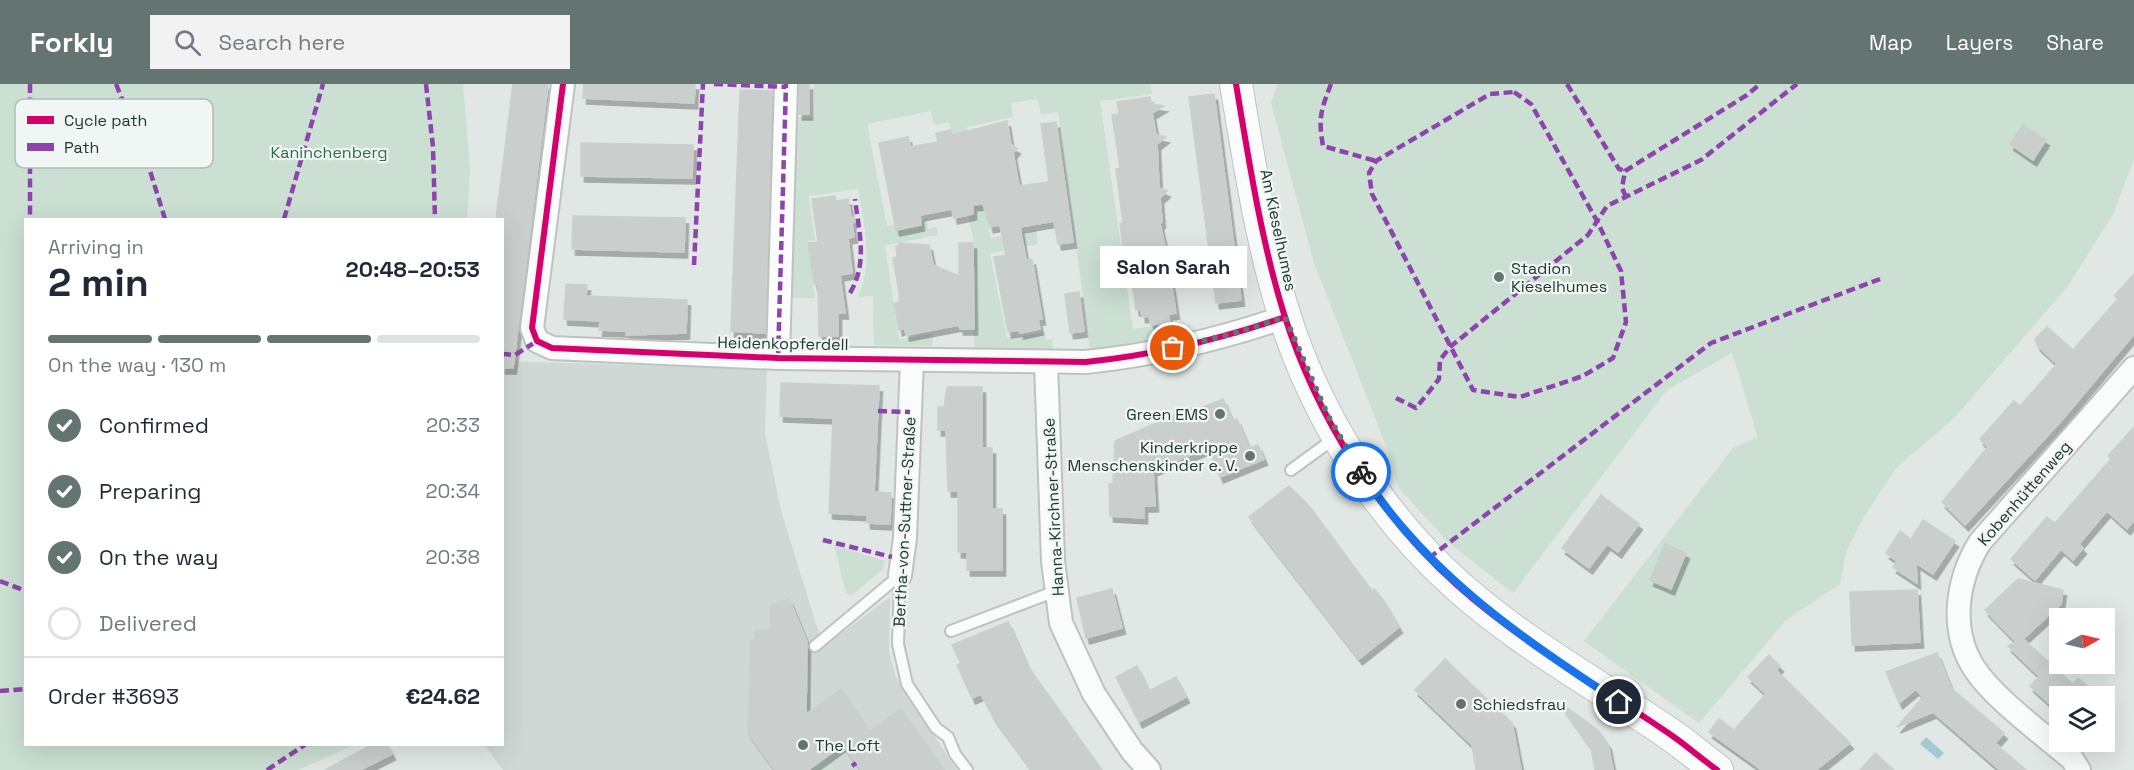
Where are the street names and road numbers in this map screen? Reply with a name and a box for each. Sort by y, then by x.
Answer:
street label: Am Kieselhumes [1255,167,1302,293]
street label: Heidenkopferdell [717,332,849,355]
street label: Bertha-von-Suttner-Straße [889,416,920,628]
street label: Hanna-Kirchner-Straße [1038,417,1069,597]
street label: Kobenhüttenweg [1973,436,2076,550]

